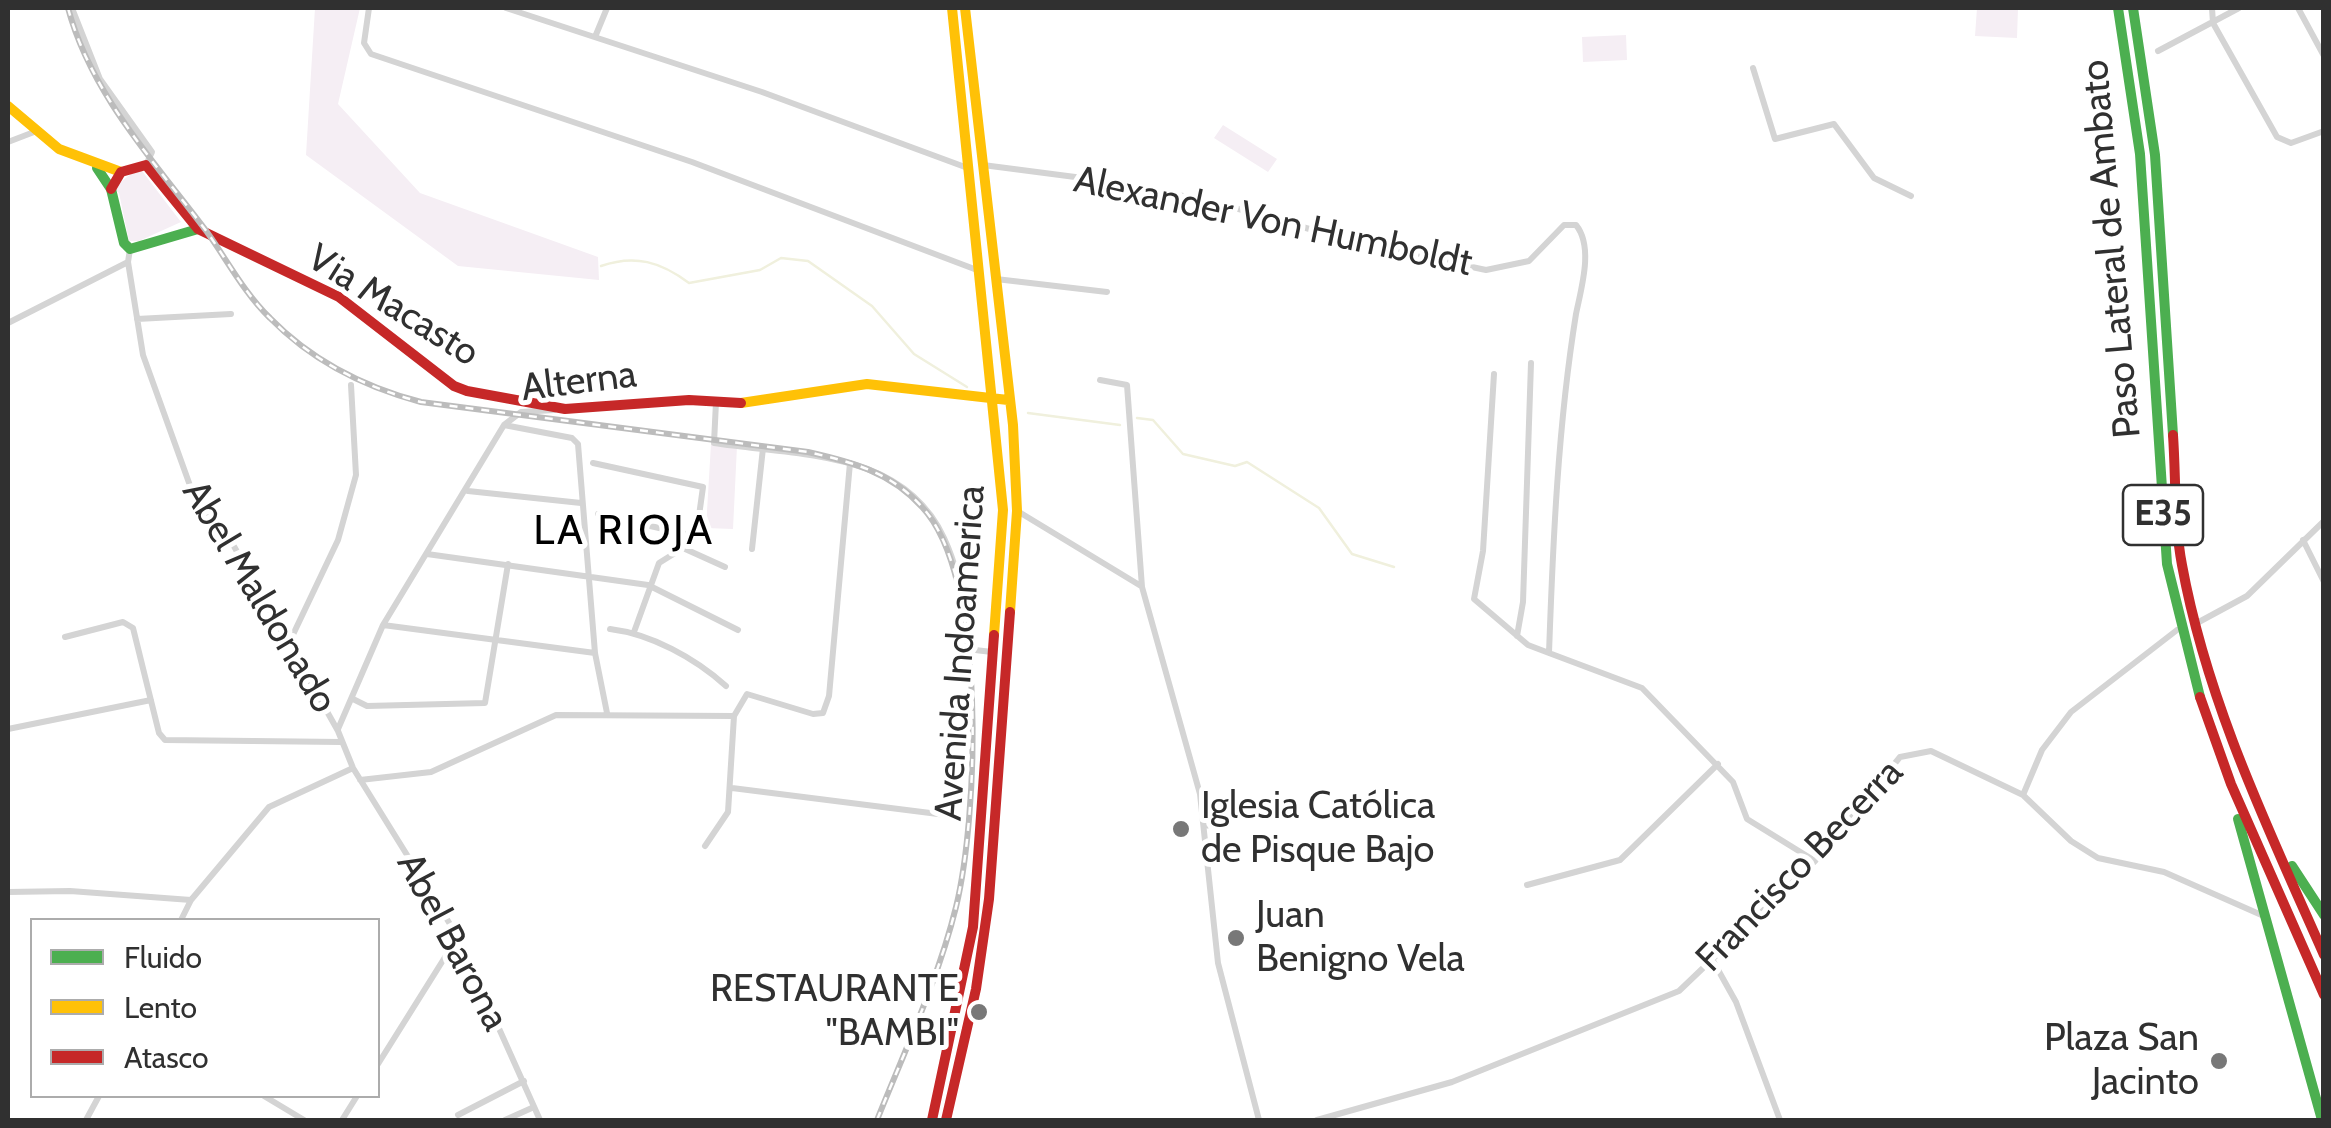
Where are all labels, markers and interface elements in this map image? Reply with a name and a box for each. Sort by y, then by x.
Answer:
street label: Paso Lateral de Ambato [2073,58,2151,440]
street label: Alexander Von Humboldt [1070,158,1476,286]
street label: Via Macasto [299,235,487,377]
street label: Alterna [519,352,639,412]
street label: Abel Maldonado [172,473,346,721]
street label: Avenida Indoamerica [927,484,995,822]
road number: E35 [2123,485,2203,545]
district label: LA RIOJA [533,507,715,557]
street label: Francisco Becerra [1687,750,1913,982]
place label: Iglesia Católica de Pisque Bajo [1201,784,1435,874]
marker: Iglesia Católica de Pisque Bajo [1170,818,1192,840]
street label: Abel Barona [386,846,518,1038]
place label: Juan Benigno Vela [1256,893,1465,982]
legend [30,918,380,1098]
marker: Juan Benigno Vela [1225,927,1247,949]
text: Fluido [124,939,202,976]
place label: RESTAURANTE "BAMBI" [710,967,959,1056]
text: Lento [124,989,197,1026]
marker: RESTAURANTE "BAMBI" [968,1001,990,1023]
place label: Plaza San Jacinto [2044,1016,2199,1106]
text: Atasco [124,1039,209,1076]
marker: Plaza San Jacinto [2208,1050,2230,1072]

